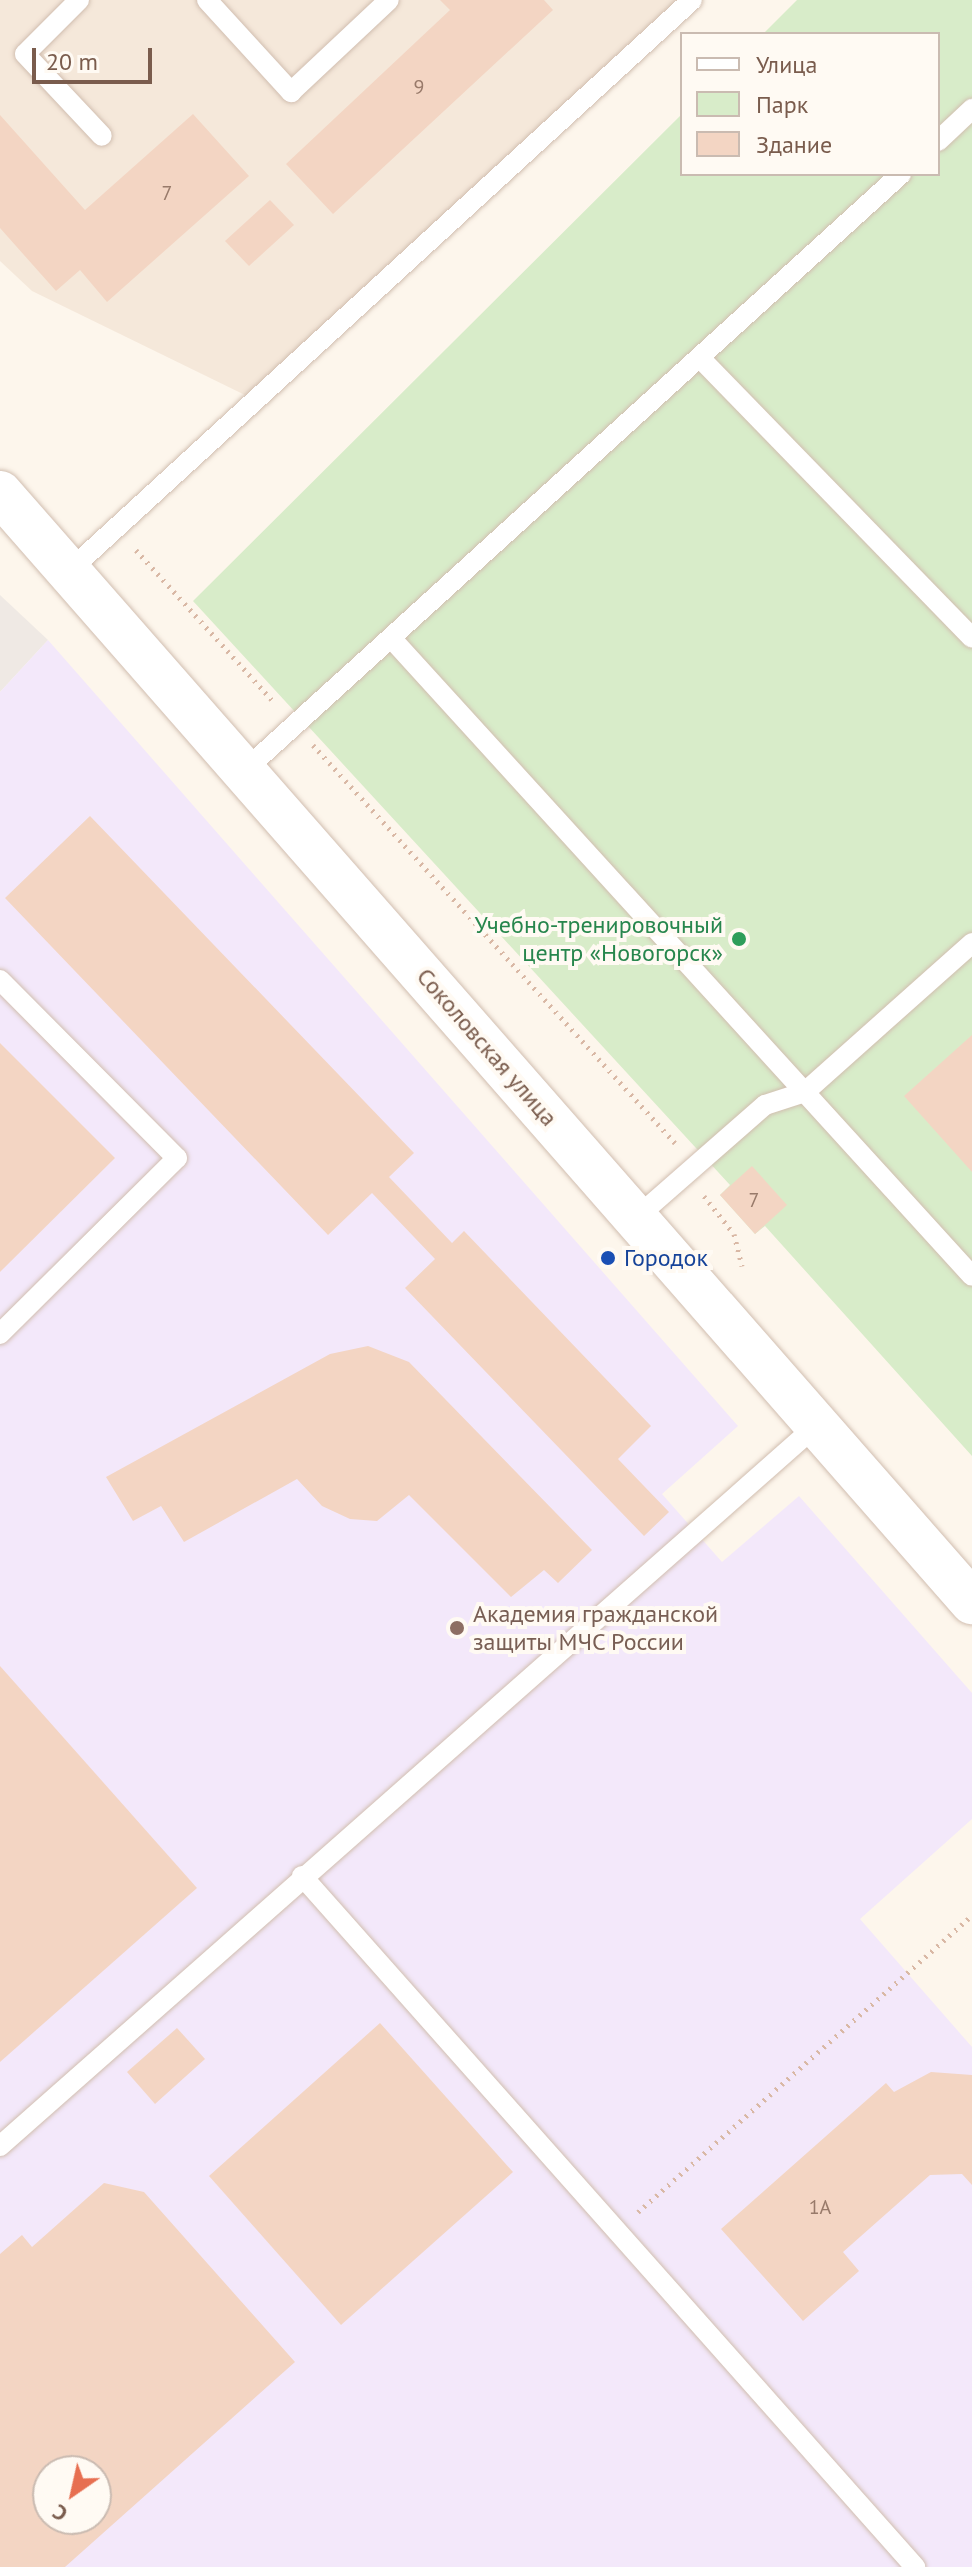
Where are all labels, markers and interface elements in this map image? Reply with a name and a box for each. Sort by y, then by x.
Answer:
scale bar [36,32,156,82]
legend [680,32,940,176]
text: 20 m [46,46,98,77]
text: Улица [756,49,817,80]
house number: 9 [414,75,424,99]
text: Парк [756,89,808,120]
text: Здание [756,129,832,160]
house number: 7 [162,181,172,205]
place label: Учебно-тренировочный центр «Новогорск» [474,911,723,967]
marker: Учебно-тренировочный центр «Новогорск» [730,930,748,948]
street label: Соколовская улица [411,962,563,1132]
house number: 7 [749,1188,759,1212]
place label: Городок [624,1244,708,1272]
marker: Городок [599,1249,617,1267]
place label: Академия гражданской защиты МЧС России [473,1600,718,1656]
marker: Академия гражданской защиты МЧС России [448,1619,466,1637]
house number: 1А [809,2195,831,2219]
north arrow [32,2455,112,2535]
text: С [47,2498,73,2528]

